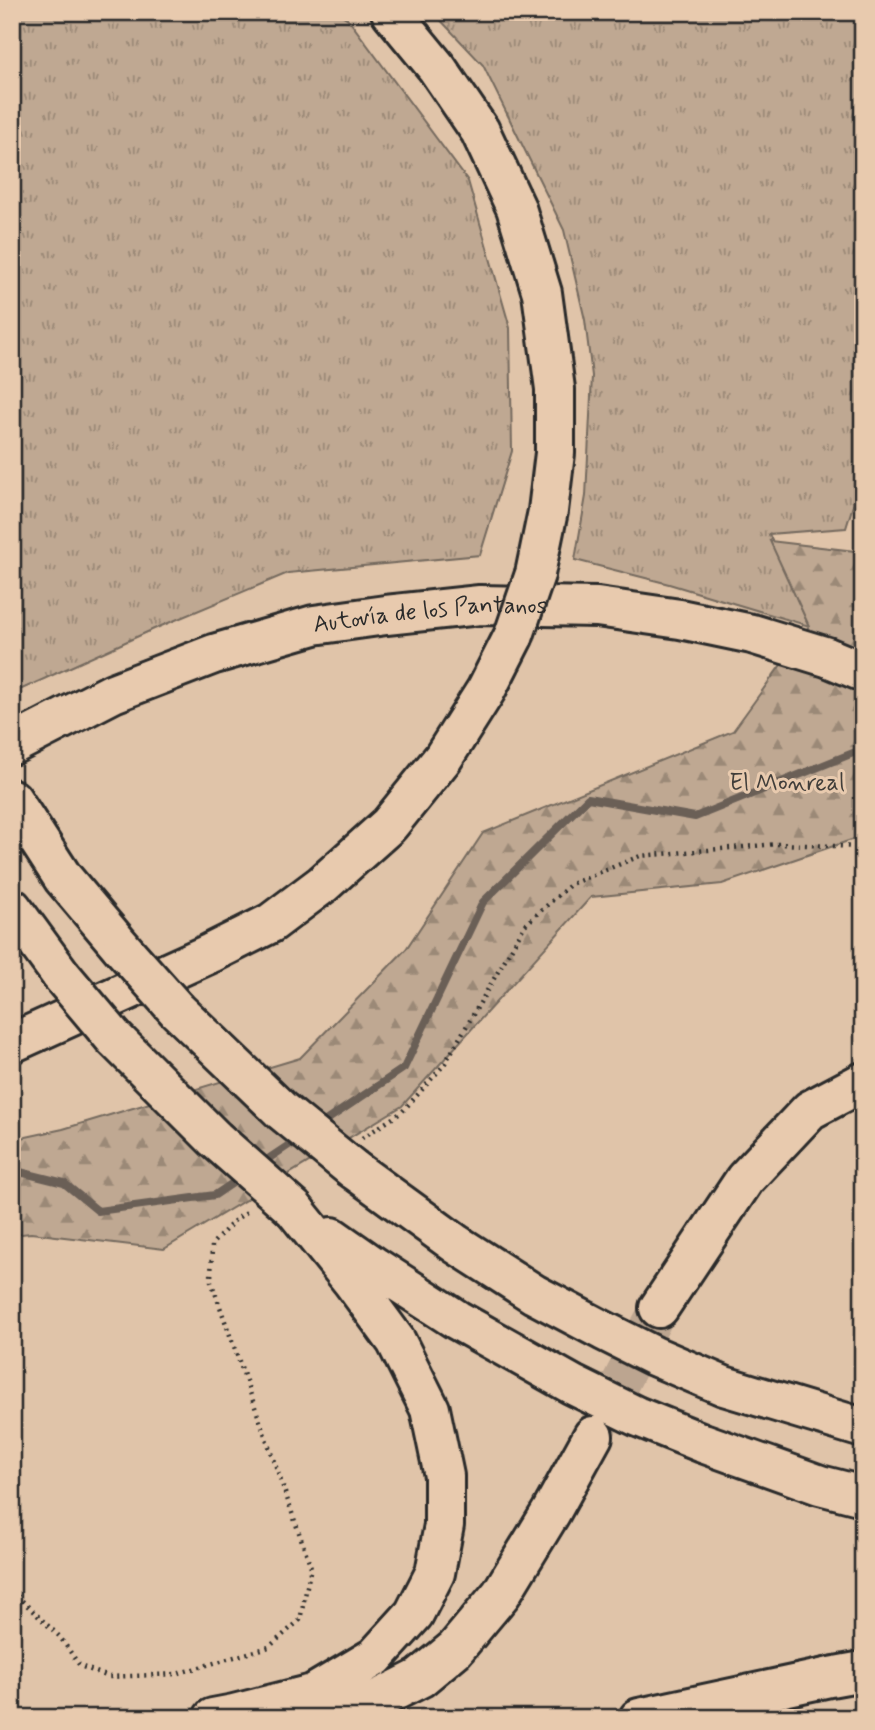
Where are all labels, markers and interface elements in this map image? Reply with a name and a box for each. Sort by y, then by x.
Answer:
street label: Autovía de los Pantanos [311,589,548,640]
park label: El Monreal [729,768,845,799]

